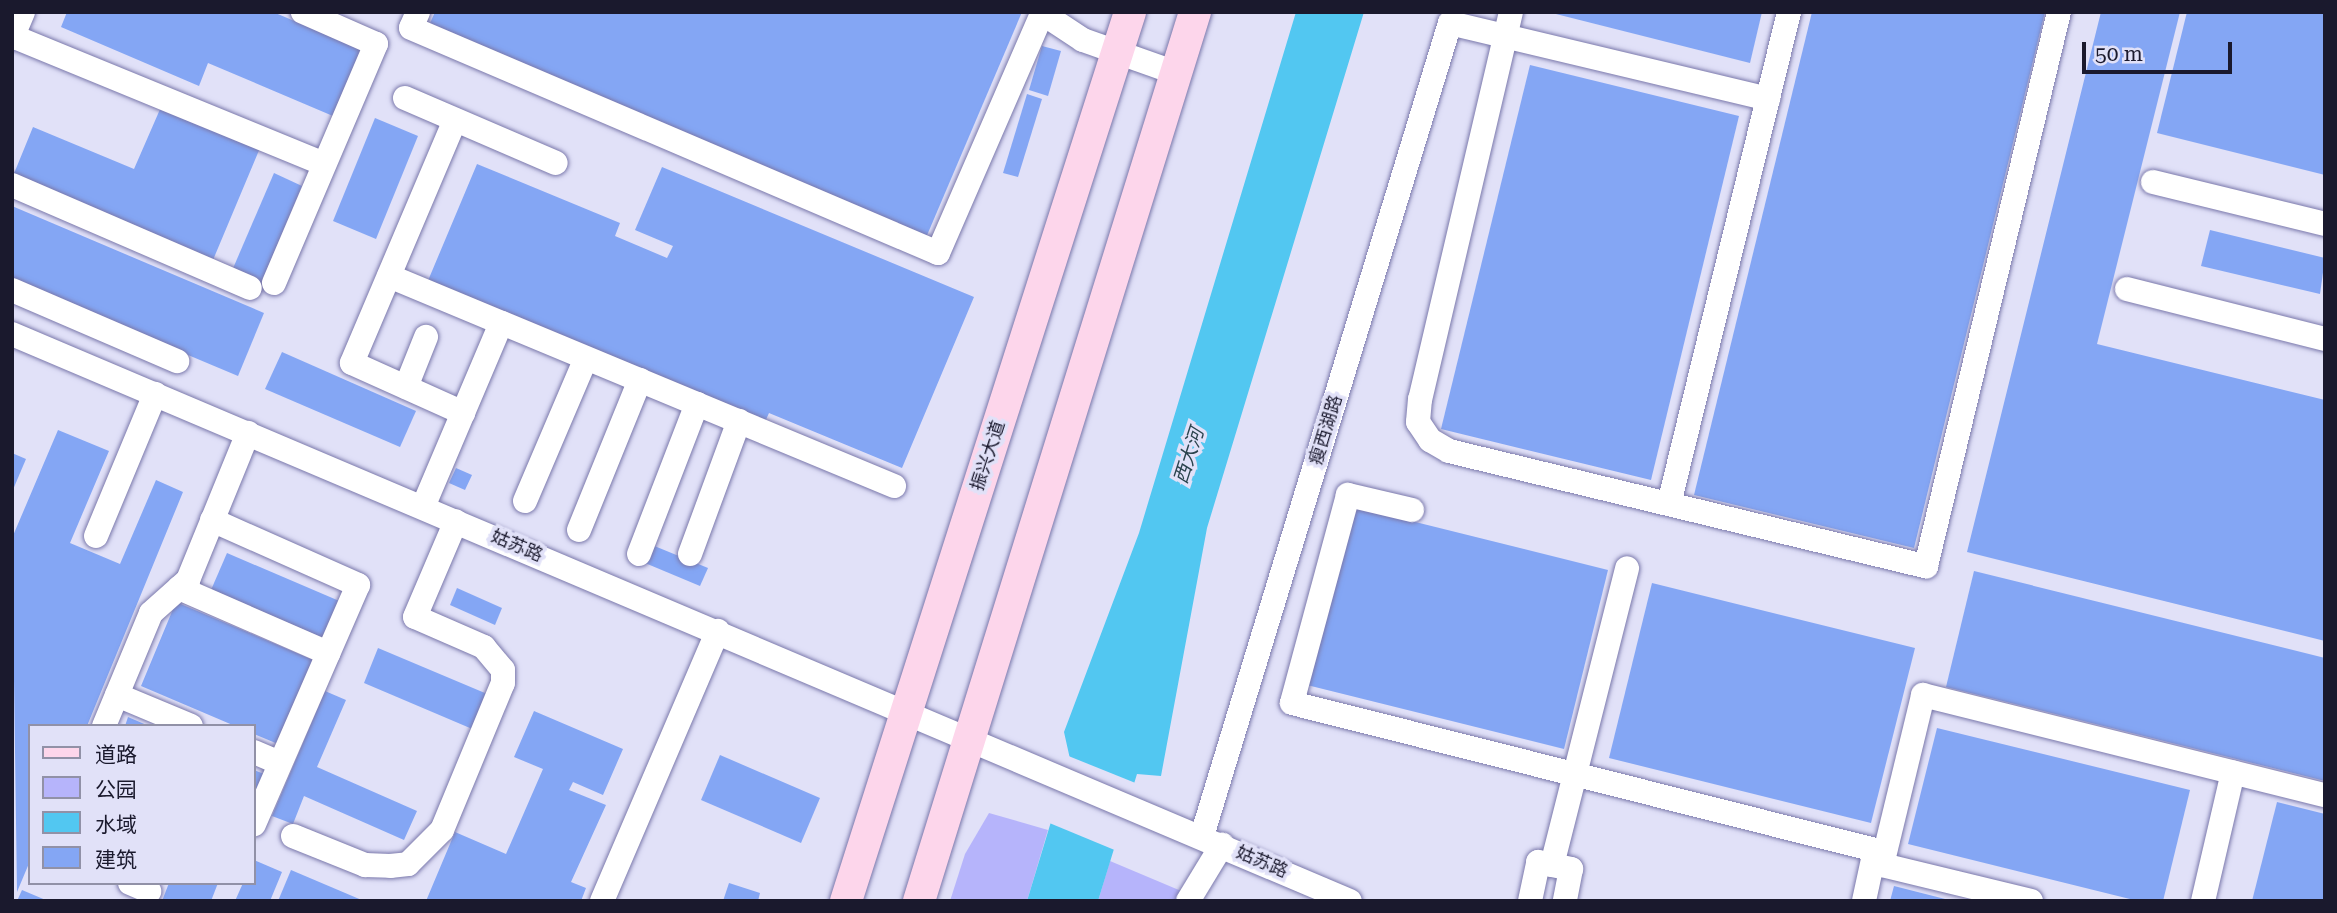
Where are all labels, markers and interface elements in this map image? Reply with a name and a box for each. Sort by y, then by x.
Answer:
scale bar [2085,28,2236,72]
text: 50 m [2095,42,2143,66]
street label: 瘦西湖路 [1305,392,1347,468]
street label: 振兴大道 [967,418,1009,494]
water label: 西大河 [1169,425,1209,487]
street label: 姑苏路 [488,526,546,566]
legend [28,724,256,885]
text: 道路 [95,743,137,767]
text: 公园 [95,778,137,802]
text: 水域 [95,813,137,837]
street label: 姑苏路 [1233,842,1291,882]
text: 建筑 [95,848,137,872]

